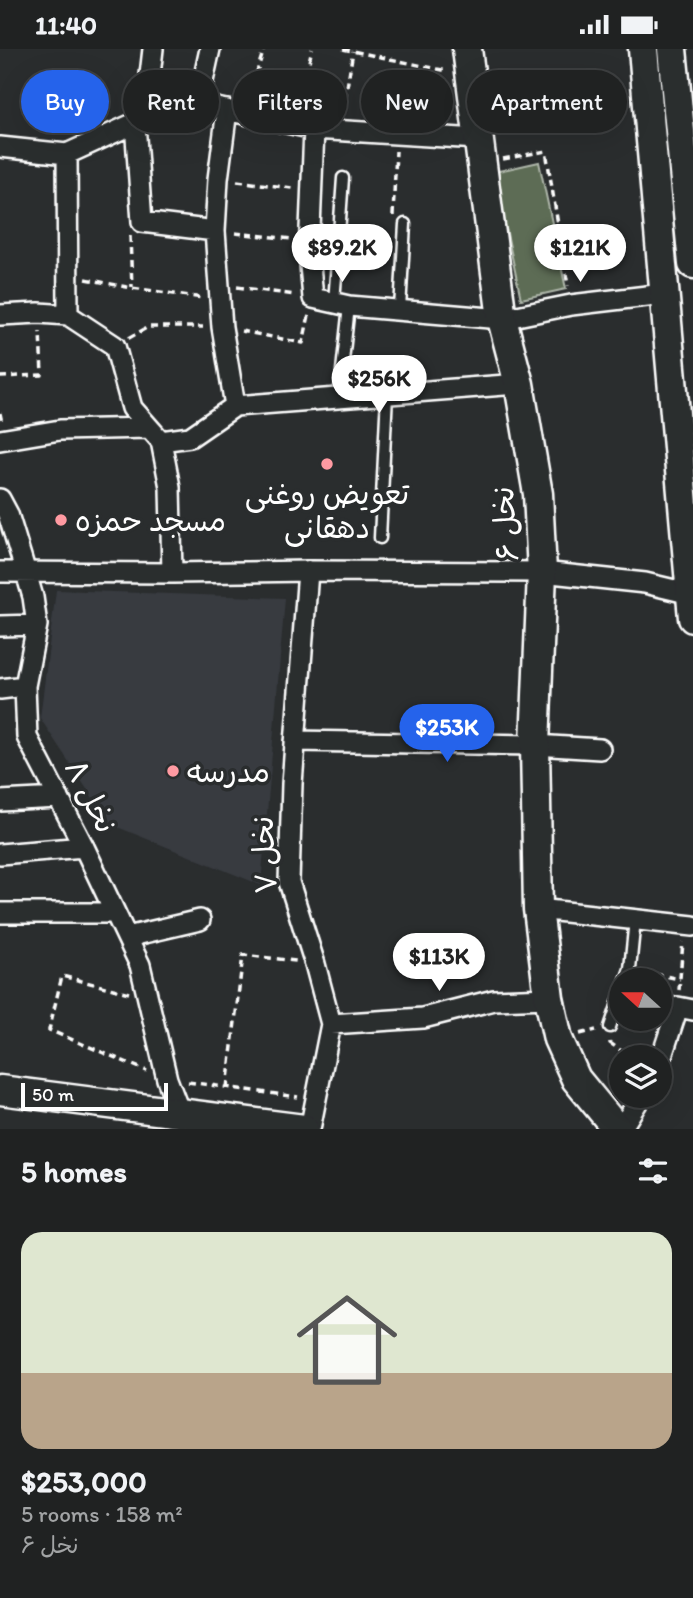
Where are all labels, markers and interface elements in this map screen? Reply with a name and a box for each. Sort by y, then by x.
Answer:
text: 11:40 [35,9,97,41]
chip: Buy [21,70,109,133]
chip: Rent [123,70,219,133]
chip: Filters [233,70,347,133]
chip: New [361,70,453,133]
chip: Apartment [467,70,627,133]
pin: $89.2K [285,225,399,284]
pin: $121K [531,225,629,284]
text: $89.2K [308,233,376,261]
text: $121K [550,233,610,261]
pin: $256K [330,355,428,415]
text: $256K [348,364,410,392]
marker: تعویض روغنی دهقانی [319,456,335,472]
place label: تعویض روغنی دهقانی [245,475,410,547]
street label: نخل ۶ [484,485,526,563]
place label: مسجد حمزه [75,502,226,539]
marker: مسجد حمزه [53,512,69,528]
pin: $253K [398,705,496,764]
text: $253K [415,713,479,741]
street label: نخل ۸ [57,753,125,839]
place label: مدرسه [187,753,270,790]
marker: مدرسه [165,763,181,779]
street label: نخل ۷ [243,815,285,895]
pin: $113K [390,933,488,993]
text: $113K [409,942,469,970]
north arrow [609,968,672,1031]
map controls [609,968,672,1108]
button: layers [609,1045,672,1108]
scale bar [21,1080,168,1112]
text: 50 m [32,1083,74,1106]
icon: filters [634,1152,672,1190]
text: 5 homes [21,1153,127,1190]
icon: home [284,1277,410,1403]
text: $253,000 [21,1463,147,1500]
text: 5 rooms · 158 m² [21,1500,183,1528]
text: نخل ۶ [21,1531,79,1559]

